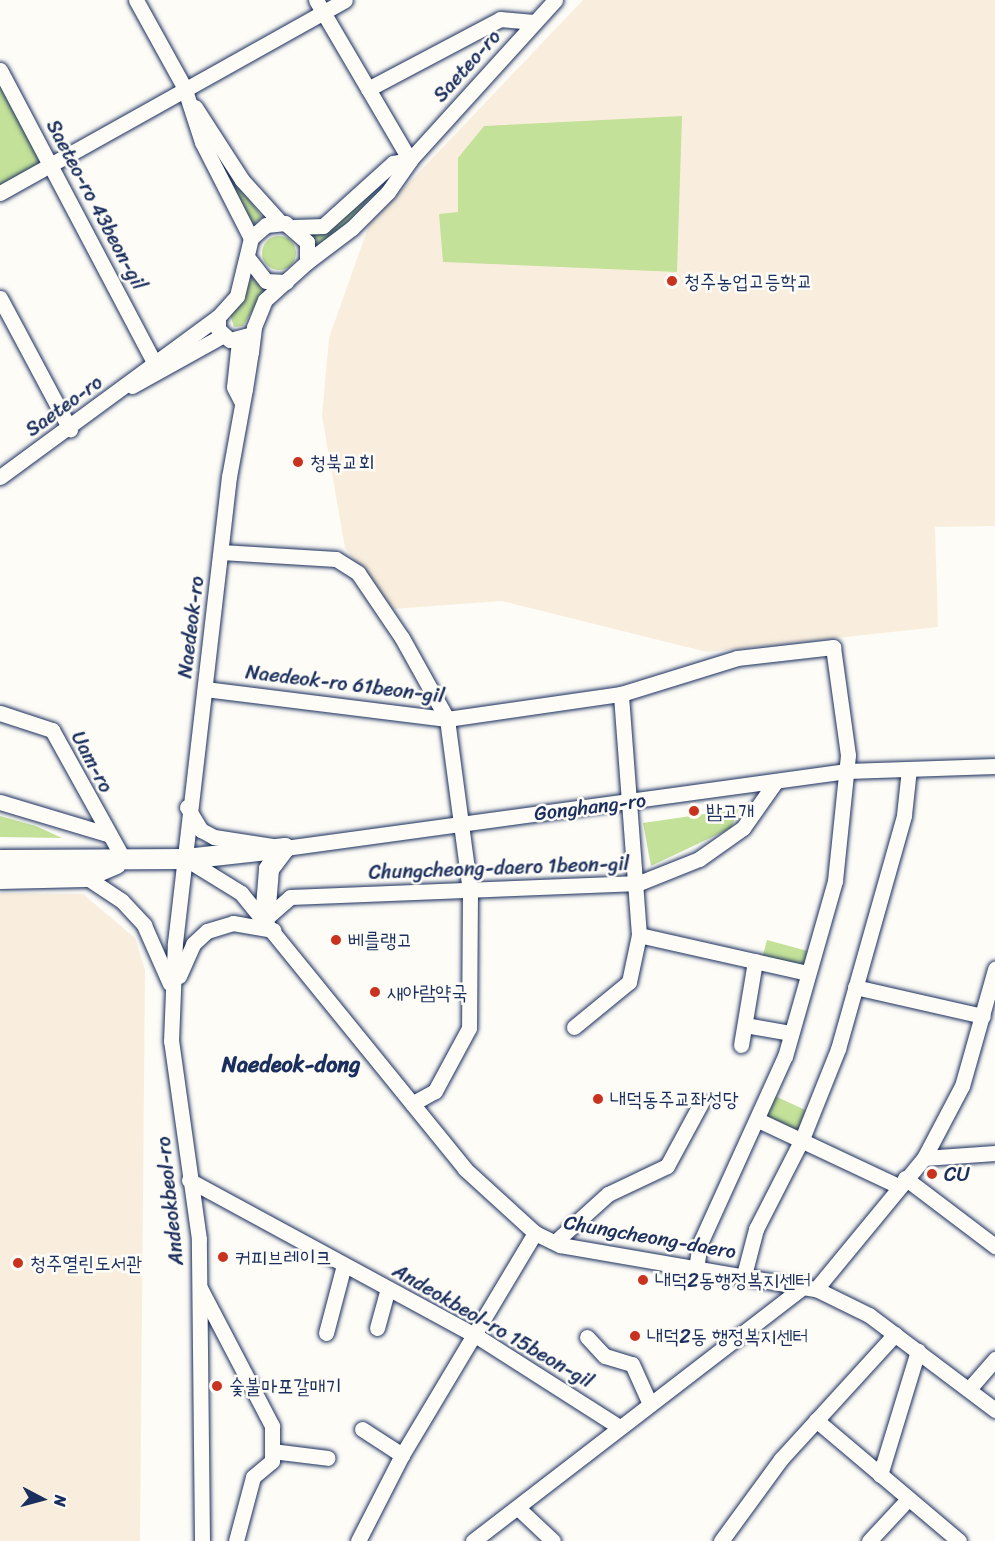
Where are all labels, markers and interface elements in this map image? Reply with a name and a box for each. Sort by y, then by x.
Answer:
street label: Saeteo-ro [428,25,506,107]
street label: Saeteo-ro 43beon-gil [41,115,151,295]
place label: 청주농업고등학교 [684,269,813,293]
marker: 청주농업고등학교 [665,274,679,288]
street label: Saeteo-ro [21,370,107,442]
place label: 청북교회 [310,450,374,474]
marker: 청북교회 [291,455,305,469]
street label: Naedeok-ro [173,575,209,679]
street label: Naedeok-ro 61beon-gil [244,660,446,708]
street label: Uam-ro [66,727,118,797]
street label: Gonghang-ro [533,788,647,826]
place label: 밤고개 [706,799,754,823]
marker: 밤고개 [687,804,701,818]
street label: Chungcheong-daero 1beon-gil [368,851,630,885]
place label: 베를랭고 [348,928,412,952]
marker: 베를랭고 [329,933,343,947]
place label: 새아람약국 [387,980,467,1004]
marker: 새아람약국 [368,985,382,999]
district label: Naedeok-dong [222,1052,360,1078]
place label: 내덕동주교좌성당 [610,1087,739,1111]
marker: 내덕동주교좌성당 [591,1092,605,1106]
street label: Andeokbeol-ro [151,1135,189,1267]
place label: CU [944,1162,970,1186]
marker: CU [925,1167,939,1181]
street label: Chungcheong-daero [562,1210,738,1264]
place label: 커피브레이크 [235,1245,332,1269]
marker: 커피브레이크 [216,1250,230,1264]
place label: 청주열린도서관 [30,1251,143,1275]
marker: 청주열린도서관 [11,1256,25,1270]
street label: Andeokbeol-ro 15beon-gil [388,1259,598,1393]
place label: 내덕2동행정복지센터 [655,1268,811,1292]
marker: 내덕2동행정복지센터 [636,1273,650,1287]
place label: 내덕2동 행정복지센터 [647,1324,809,1348]
marker: 내덕2동 행정복지센터 [628,1329,642,1343]
place label: 숯불마포갈매기 [229,1374,342,1398]
marker: 숯불마포갈매기 [210,1379,224,1393]
north arrow [12,1469,72,1529]
text: N [45,1494,75,1508]

